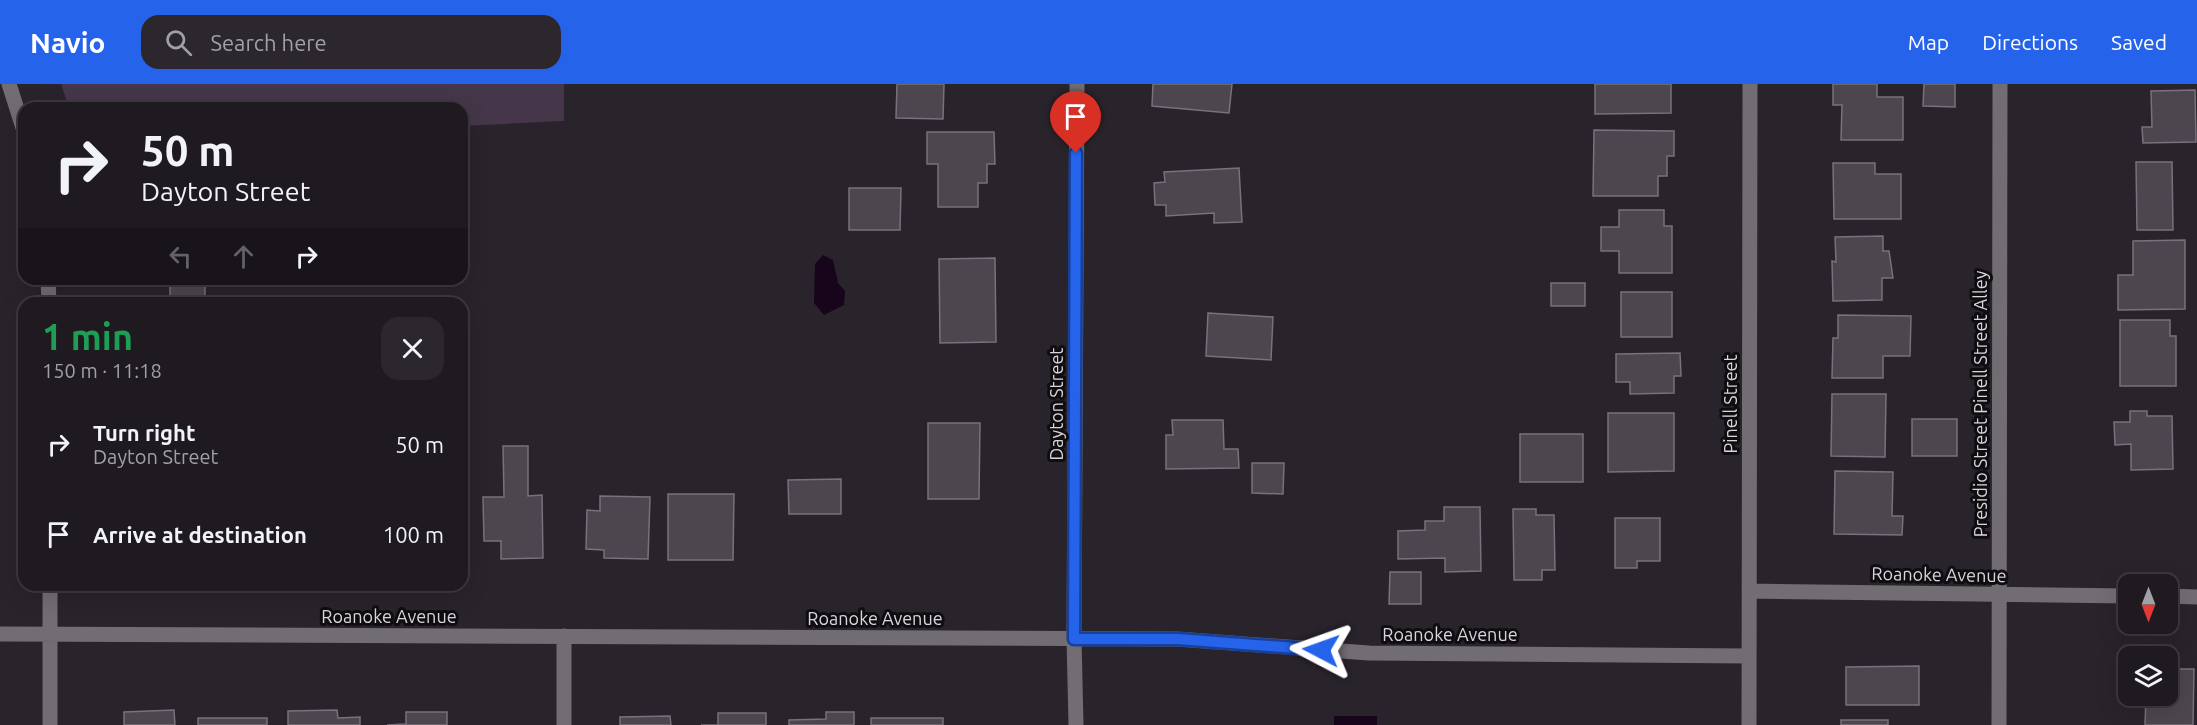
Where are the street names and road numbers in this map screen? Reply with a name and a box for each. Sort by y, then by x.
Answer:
street label: Presidio Street Pinell Street Alley [1970,270,1990,537]
street label: Dayton Street [1046,348,1066,460]
street label: Pinell Street [1720,354,1740,454]
street label: Roanoke Avenue [1871,563,2007,585]
street label: Roanoke Avenue [321,606,457,626]
street label: Roanoke Avenue [807,608,943,628]
street label: Roanoke Avenue [1382,624,1518,644]

